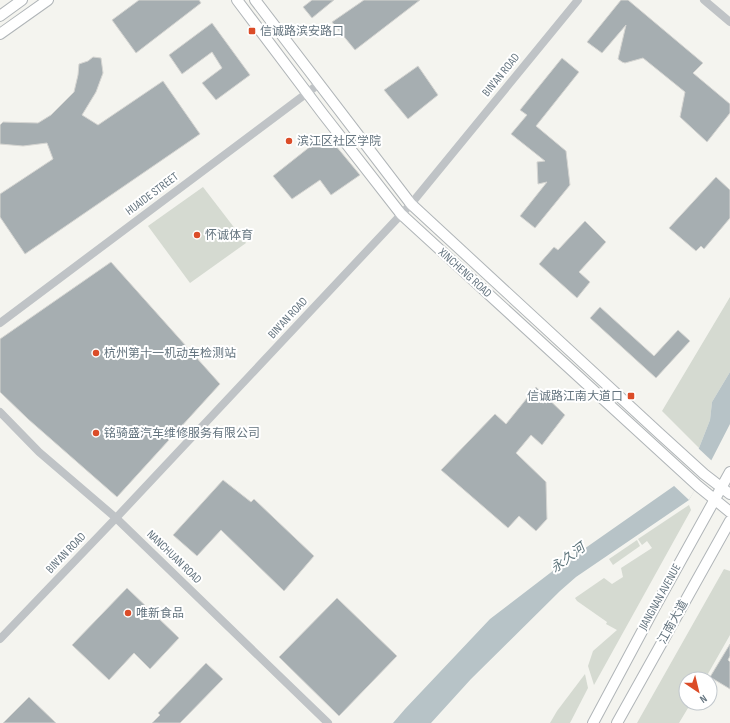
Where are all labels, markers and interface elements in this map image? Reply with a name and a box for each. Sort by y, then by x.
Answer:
place label: 信诚路滨安路口 [260,24,344,39]
marker: 信诚路滨安路口 [247,26,257,36]
street label: BIN'AN ROAD [479,50,523,100]
place label: 滨江区社区学院 [297,134,381,149]
marker: 滨江区社区学院 [284,136,294,146]
street label: HUAIDE STREET [123,169,182,219]
place label: 怀诚体育 [205,228,253,243]
marker: 怀诚体育 [192,230,202,240]
street label: XINCHENG ROAD [434,244,495,301]
street label: BIN'AN ROAD [265,294,311,342]
place label: 杭州第十一机动车检测站 [104,346,236,361]
marker: 杭州第十一机动车检测站 [91,348,101,358]
place label: 信诚路江南大道口 [527,389,623,404]
marker: 信诚路江南大道口 [626,391,636,401]
place label: 铭骑盛汽车维修服务有限公司 [104,426,260,441]
marker: 铭骑盛汽车维修服务有限公司 [91,428,101,438]
street label: NANCHUAN ROAD [143,527,205,587]
street label: BIN'AN ROAD [43,529,89,577]
water label: 永久河 [548,538,591,576]
street label: JIANGNAN AVENUE [635,561,684,634]
street label: 江南大道 [655,597,691,647]
place label: 唯新食品 [136,606,184,621]
marker: 唯新食品 [123,608,133,618]
north arrow [678,671,718,711]
text: N [697,692,710,706]

